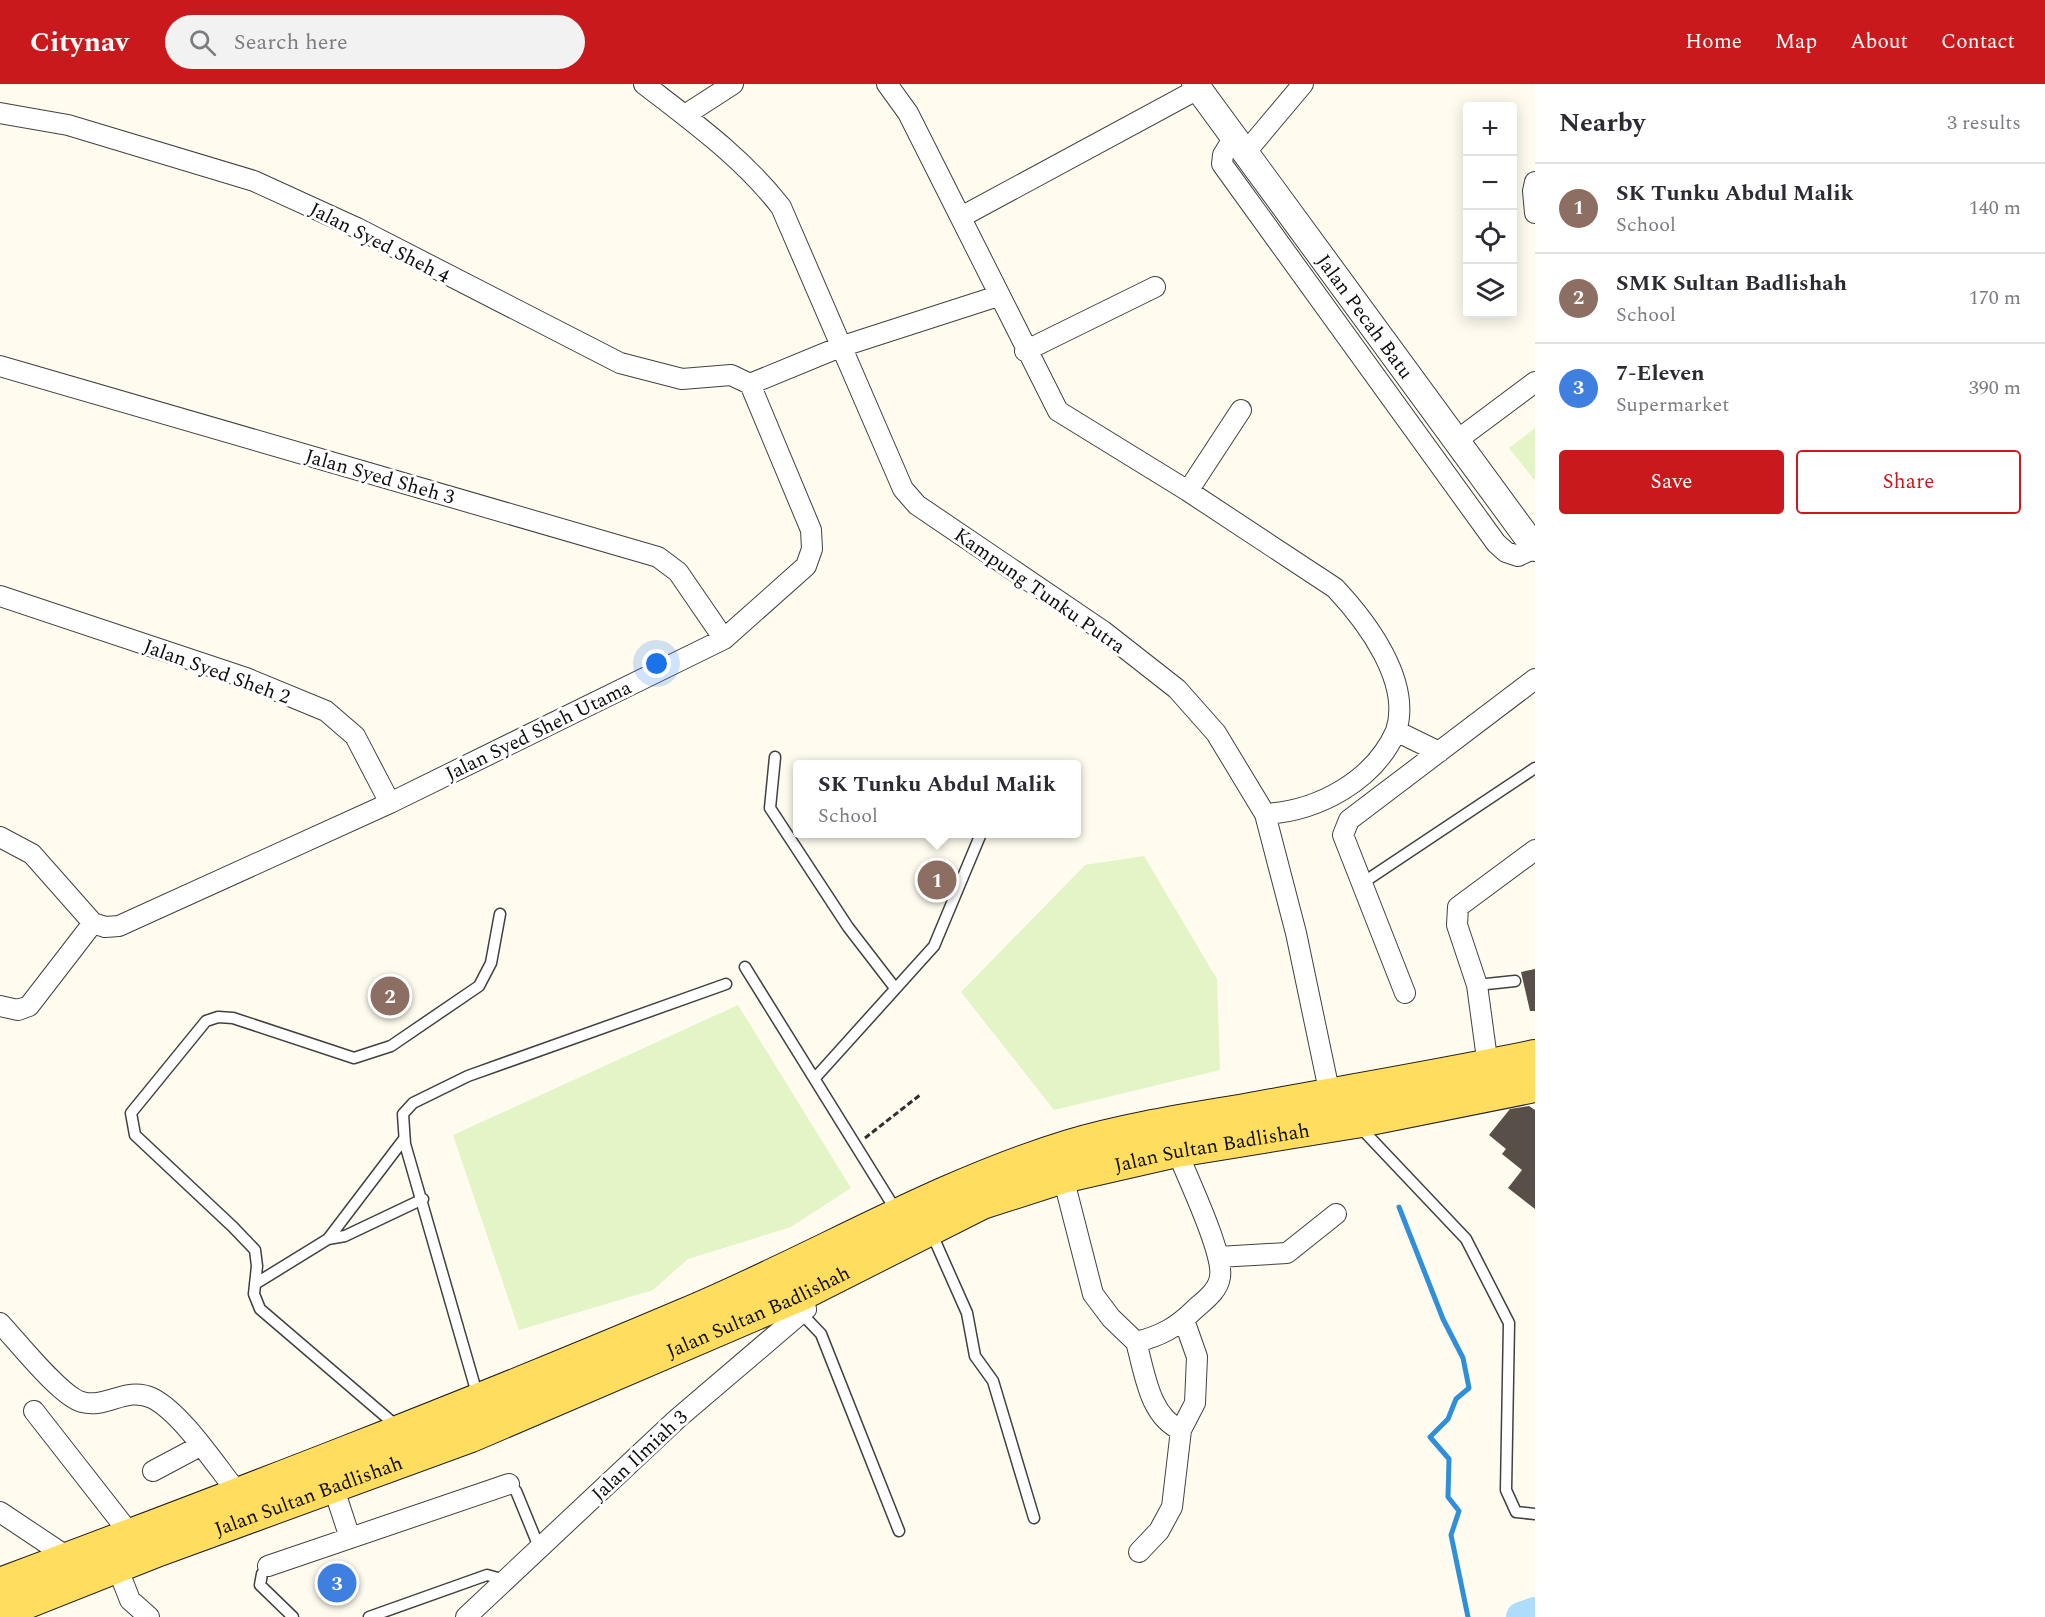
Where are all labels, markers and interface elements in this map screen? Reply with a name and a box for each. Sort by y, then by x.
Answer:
search box [165,15,585,69]
text: Citynav [30,21,129,64]
icon: search [186,26,219,59]
text: Search here [234,26,348,59]
text: Home [1685,26,1742,58]
text: Map [1775,26,1817,58]
text: About [1850,26,1908,58]
text: Contact [1941,26,2015,58]
map controls [1463,102,1517,318]
button: + [1463,102,1517,156]
text: Nearby [1559,103,1645,143]
text: 3 results [1947,108,2021,138]
button: − [1463,156,1517,210]
text: SK Tunku Abdul Malik [1616,177,1854,210]
text: 1 [1573,193,1584,223]
text: 140 m [1969,193,2021,223]
street label: Jalan Syed Sheh 4 [304,195,455,291]
button: locate [1463,210,1517,264]
text: School [1616,210,1676,240]
street label: Jalan Pecah Batu [1308,248,1420,386]
button: layers [1463,264,1517,318]
text: SMK Sultan Badlishah [1616,267,1847,300]
text: 2 [1573,283,1584,313]
text: 170 m [1969,283,2021,313]
text: School [1616,300,1676,330]
text: 7-Eleven [1616,357,1705,390]
text: 3 [1573,373,1584,403]
text: 390 m [1969,373,2021,403]
text: Supermarket [1616,390,1729,420]
street label: Jalan Syed Sheh 3 [301,441,458,513]
button: Save [1559,450,1784,514]
button: Share [1796,450,2021,514]
street label: Kampung Tunku Putra [947,520,1132,662]
street label: Jalan Syed Sheh 2 [139,631,294,712]
your location [642,649,671,678]
street label: Jalan Syed Sheh Utama [440,673,637,789]
popup [793,760,1081,838]
text: SK Tunku Abdul Malik [818,768,1056,801]
text: School [818,801,878,831]
pin: 1 [918,858,956,902]
pin: 2 [370,974,410,1018]
street label: Jalan Sultan Badlishah [1111,1116,1312,1181]
street label: Jalan Sultan Badlishah [662,1258,855,1366]
street label: Jalan Ilmiah 3 [585,1403,695,1508]
street label: Jalan Sultan Badlishah [210,1448,407,1544]
pin: 3 [318,1560,356,1606]

